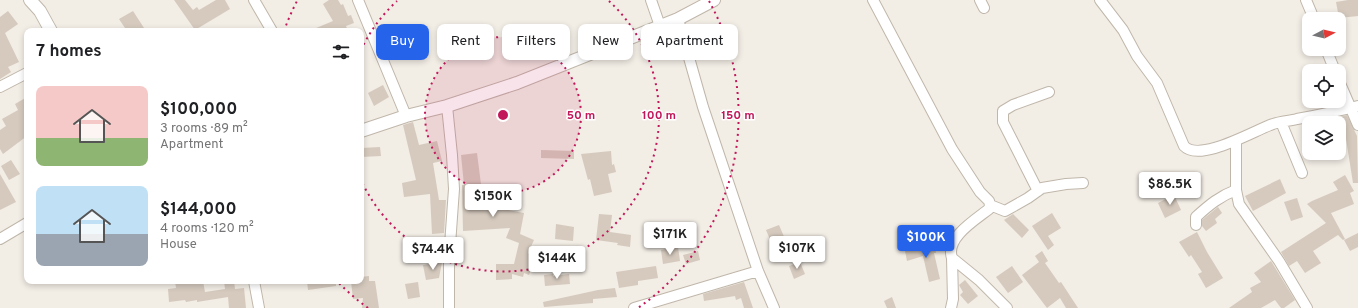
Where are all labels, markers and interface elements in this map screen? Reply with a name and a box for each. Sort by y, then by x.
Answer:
north arrow [1302,12,1346,56]
map controls [1302,12,1346,160]
chip: Buy [376,24,429,60]
chip: Rent [437,24,494,60]
chip: Filters [502,24,570,60]
chip: New [578,24,633,60]
chip: Apartment [641,24,738,60]
text: 7 homes [36,41,102,63]
icon: filters [330,41,352,63]
button: locate [1302,64,1346,108]
text: $100,000 [160,99,237,121]
icon: home [68,102,116,150]
centre of rings [496,108,510,122]
text: 50 m [567,108,595,124]
text: 100 m [642,108,676,124]
text: 150 m [721,108,755,124]
button: layers [1302,116,1346,160]
text: 3 rooms · 89 m² [160,121,248,137]
text: Apartment [160,137,223,153]
pin: $86.5K [1137,172,1203,206]
text: $86.5K [1148,177,1192,193]
pin: $150K [465,184,521,218]
text: $150K [474,189,512,205]
text: $144,000 [160,199,237,221]
icon: home [68,202,116,250]
text: 4 rooms · 120 m² [160,221,254,237]
pin: $171K [642,222,698,256]
pin: $100K [898,225,954,259]
text: $171K [653,227,687,243]
text: $100K [906,230,946,246]
pin: $107K [769,236,825,270]
text: House [160,237,197,253]
pin: $74.4K [400,237,466,271]
text: $107K [778,241,816,257]
text: $74.4K [412,242,454,258]
pin: $144K [529,246,585,280]
text: $144K [538,251,576,267]

